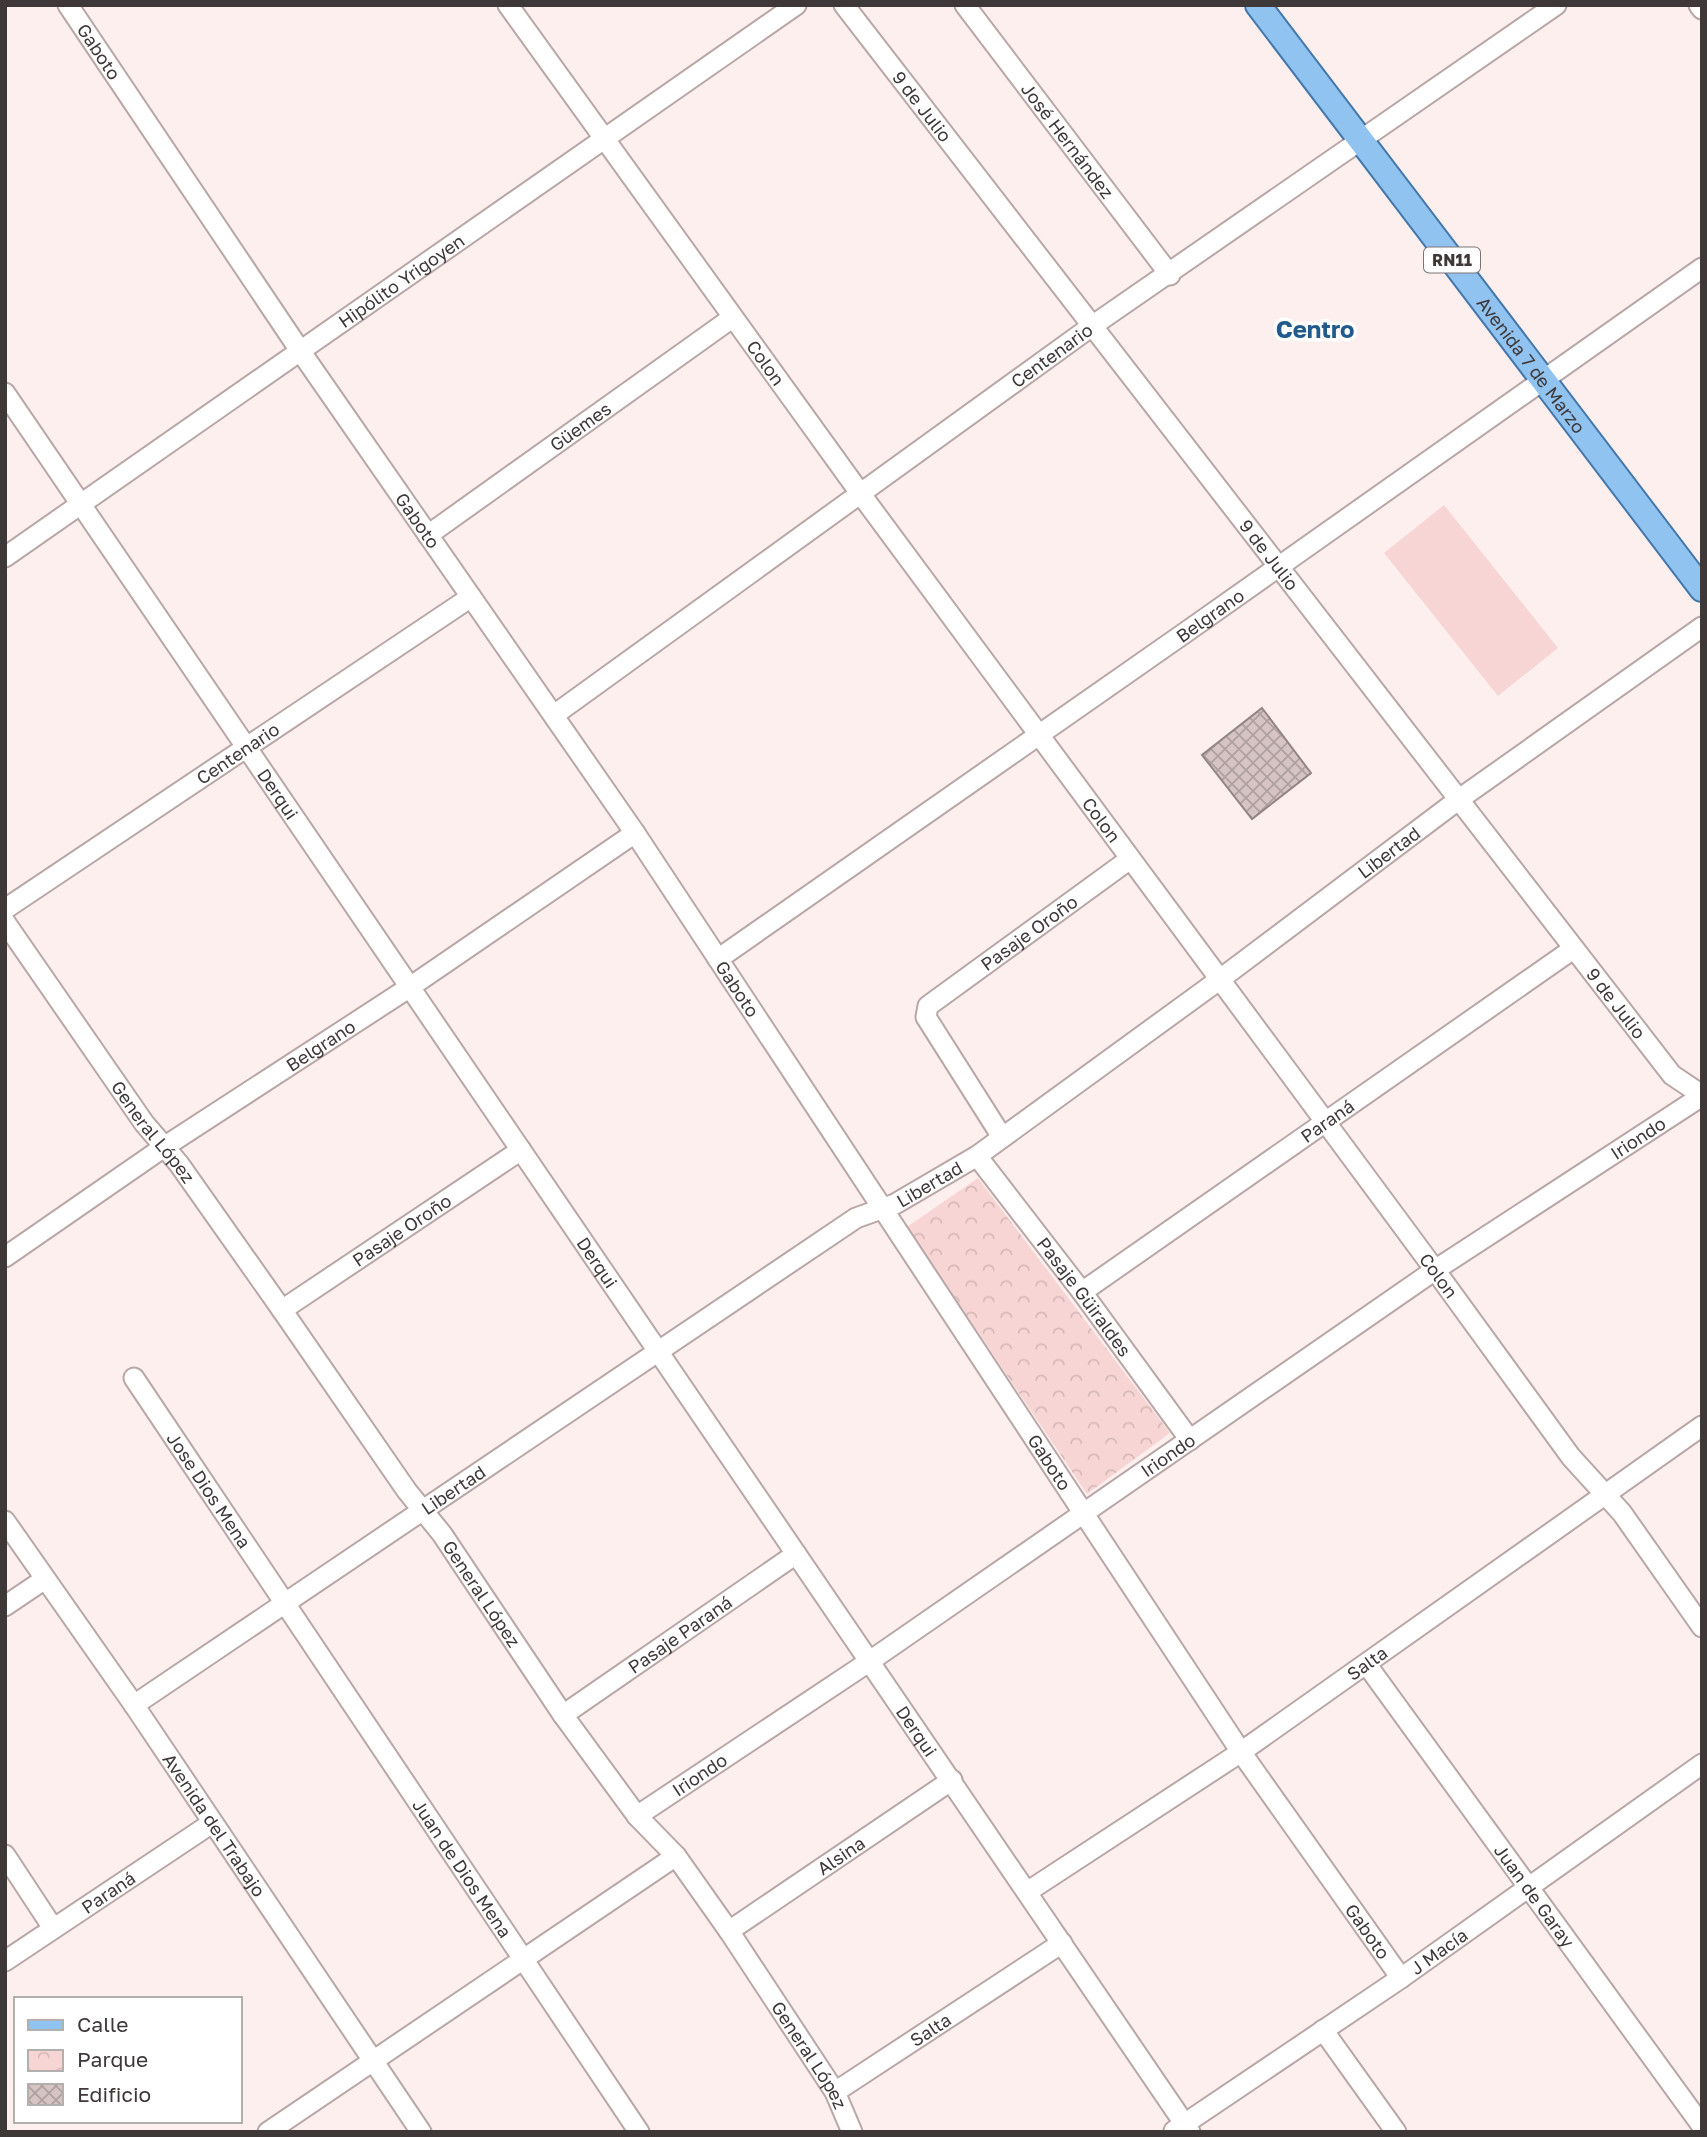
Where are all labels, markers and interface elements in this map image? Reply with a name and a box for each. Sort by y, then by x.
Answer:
street label: Gaboto [73,19,126,84]
street label: 9 de Julio [888,66,957,146]
street label: José Hernández [1017,78,1119,203]
street label: Hipólito Yrigoyen [334,229,468,332]
road number: RN11 [1424,248,1480,272]
street label: Avenida 7 de Marzo [1473,292,1590,437]
district label: Centro [1276,314,1354,343]
street label: Centenario [1007,318,1097,392]
street label: Colon [742,336,790,390]
street label: Güemes [545,397,615,456]
street label: Gaboto [391,488,445,552]
street label: 9 de Julio [1235,515,1304,594]
street label: Belgrano [1172,584,1248,647]
street label: Centenario [192,718,283,789]
street label: Derqui [253,764,303,823]
street label: Colon [1078,793,1126,846]
street label: Libertad [1353,822,1424,883]
street label: Pasaje Oroño [976,890,1082,975]
street label: Gaboto [711,956,764,1021]
street label: 9 de Julio [1582,963,1651,1043]
street label: Belgrano [282,1015,359,1076]
street label: General López [107,1076,200,1187]
street label: Paraná [1296,1095,1358,1147]
street label: Iriondo [1606,1112,1669,1164]
street label: Libertad [892,1156,966,1212]
street label: Pasaje Oroño [348,1189,455,1271]
street label: Derqui [572,1233,622,1292]
street label: Pasaje Güiraldes [1033,1233,1136,1361]
street label: Colon [1415,1249,1463,1302]
street label: Jose Dios Mena [162,1428,256,1552]
street label: Iriondo [1136,1428,1199,1481]
street label: Gaboto [1023,1430,1076,1494]
street label: Libertad [417,1460,489,1519]
street label: General López [438,1536,525,1651]
street label: Pasaje Paraná [624,1591,736,1678]
street label: Salta [1342,1641,1391,1685]
street label: Derqui [892,1701,942,1761]
street label: Iriondo [668,1748,731,1801]
street label: Avenida del Trabajo [158,1749,270,1901]
street label: Juan de Dios Mena [408,1795,517,1942]
street label: Alsina [813,1831,869,1879]
street label: Juan de Garay [1490,1840,1579,1951]
street label: Paraná [77,1866,139,1918]
street label: Gaboto [1341,1899,1395,1963]
street label: J Macía [1406,1923,1472,1979]
legend [14,1997,242,2123]
street label: General López [767,1997,852,2112]
street label: Salta [906,2008,955,2051]
text: Calle [77,2011,129,2037]
text: Parque [77,2046,148,2072]
text: Edificio [77,2081,151,2107]

